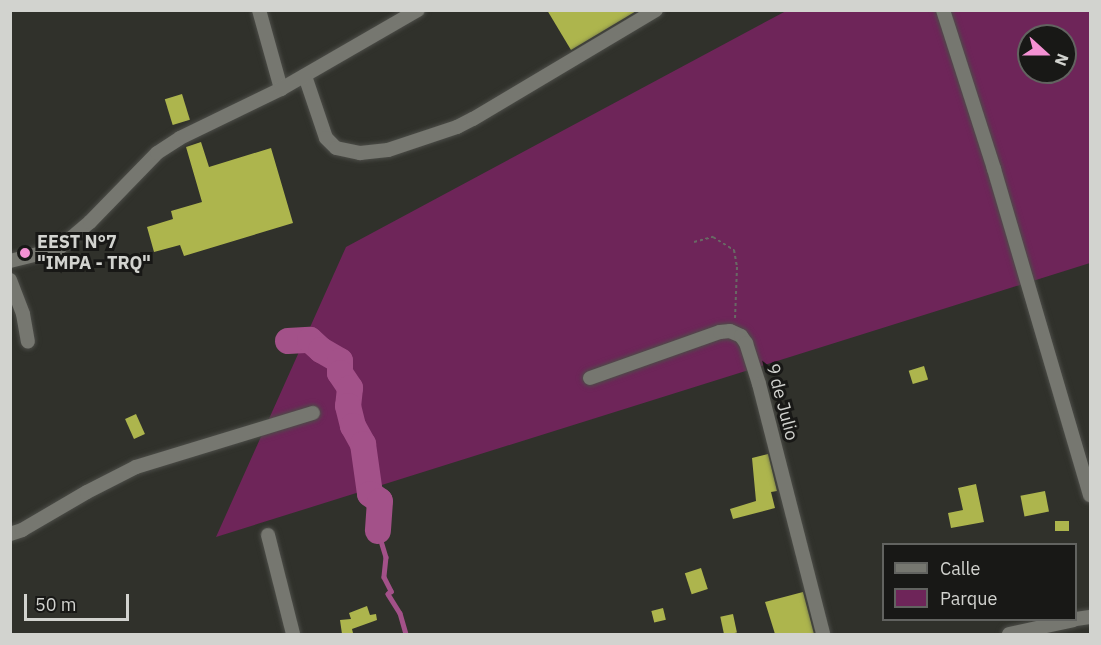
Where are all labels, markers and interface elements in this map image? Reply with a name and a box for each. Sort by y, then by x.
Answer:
north arrow [1017,24,1077,84]
text: N [1051,51,1073,69]
place label: EEST N°7 "IMPA - TRQ" [37,232,151,274]
marker: EEST N°7 "IMPA - TRQ" [18,246,32,260]
street label: 9 de Julio [761,361,803,443]
legend [882,543,1077,621]
text: Calle [940,557,980,580]
scale bar [27,582,132,620]
text: Parque [940,587,997,610]
text: 50 m [35,593,77,616]

